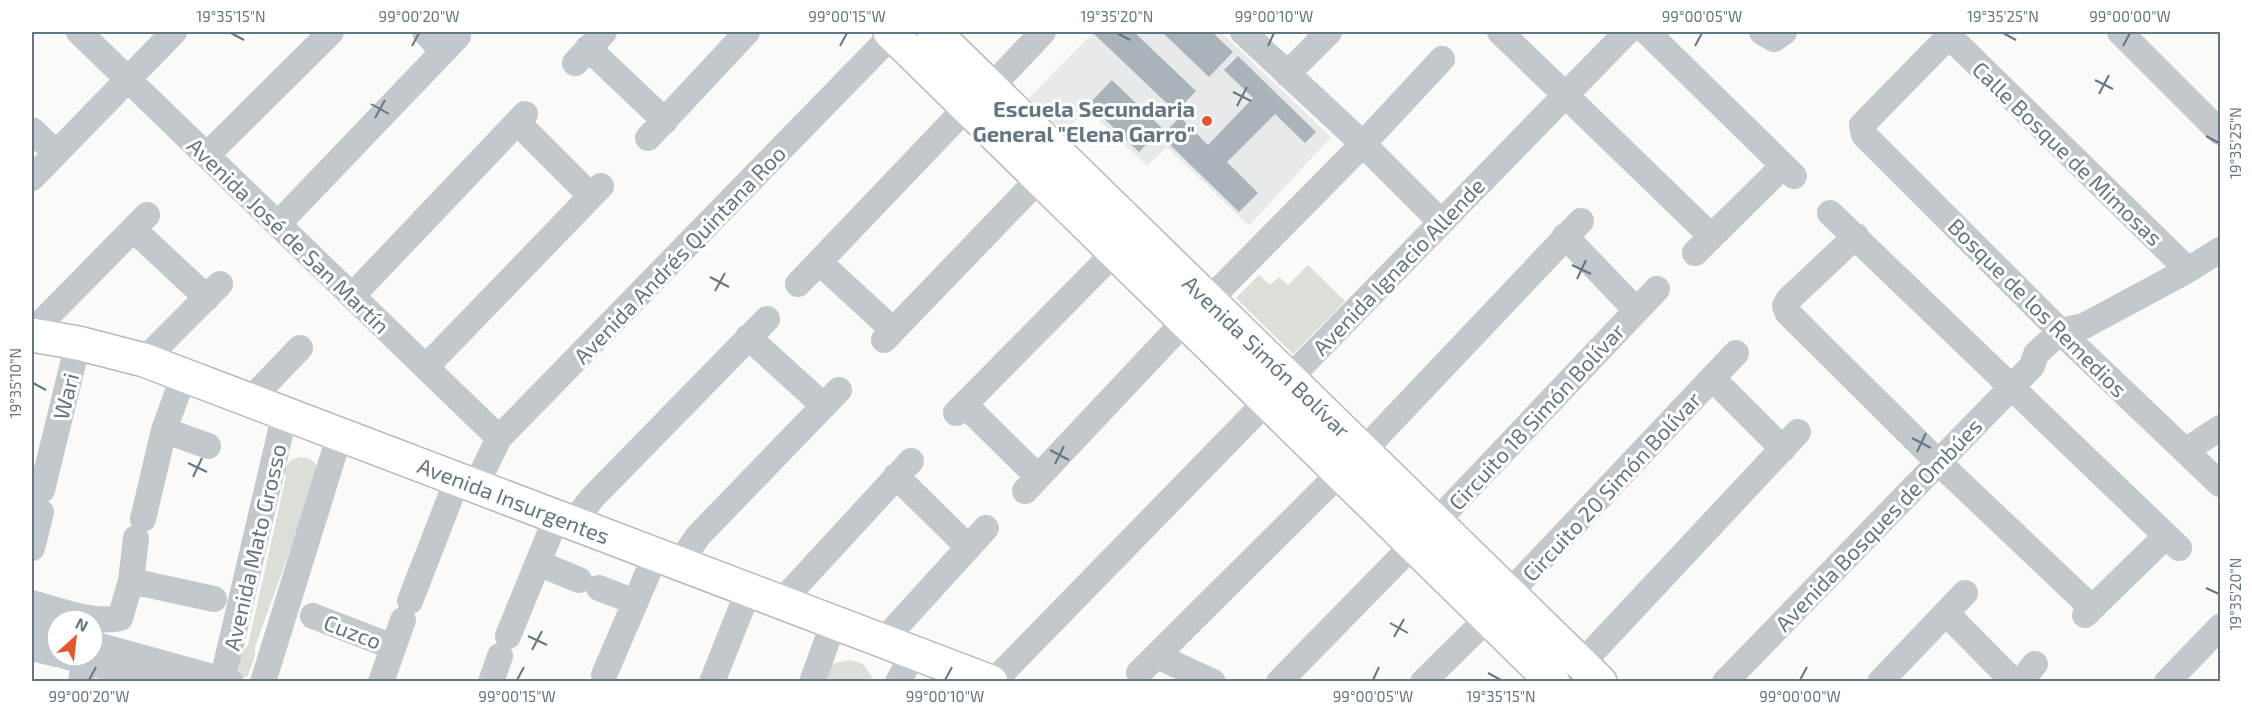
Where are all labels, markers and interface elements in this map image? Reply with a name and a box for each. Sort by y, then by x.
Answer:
text: 19°35'15"N [196,7,266,25]
text: 99°00'20"W [379,7,459,25]
text: 99°00'15"W [808,7,886,25]
text: 19°35'20"N [1081,7,1153,25]
text: 99°00'10"W [1235,7,1313,25]
text: 99°00'05"W [1662,7,1742,25]
text: 19°35'25"N [1967,7,2039,25]
text: 99°00'00"W [2089,7,2171,25]
street label: Calle Bosque de Mimosas [1968,55,2168,251]
place label: Escuela Secundaria General "Elena Garro" [972,95,1195,146]
text: 19°35'25"N [2226,107,2244,179]
marker: Escuela Secundaria General "Elena Garro" [1200,114,1214,128]
street label: Avenida José de San Martín [183,132,395,338]
street label: Avenida Andrés Quintana Roo [568,139,791,369]
street label: Avenida Ignacio Allende [1307,172,1489,360]
street label: Bosque de los Remedios [1943,212,2133,402]
street label: Avenida Simón Bolívar [1178,269,1356,443]
street label: Circuito 18 Simón Bolívar [1443,317,1629,515]
text: 19°35'10"N [6,348,24,418]
street label: Wari [47,370,83,422]
street label: Circuito 20 Simón Bolívar [1516,386,1706,586]
street label: Avenida Bosques de Ombúes [1769,412,1987,636]
street label: Avenida Mato Grosso [218,441,290,653]
street label: Avenida Insurgentes [414,451,614,549]
text: 19°35'20"N [2226,558,2244,630]
north arrow [45,608,105,668]
street label: Cuzco [321,608,385,654]
text: N [73,613,92,635]
text: 99°00'20"W [49,687,129,705]
text: 99°00'15"W [478,687,556,705]
text: 99°00'10"W [906,687,984,705]
text: 99°00'05"W [1333,687,1413,705]
text: 19°35'15"N [1466,687,1536,705]
text: 99°00'00"W [1759,687,1841,705]

